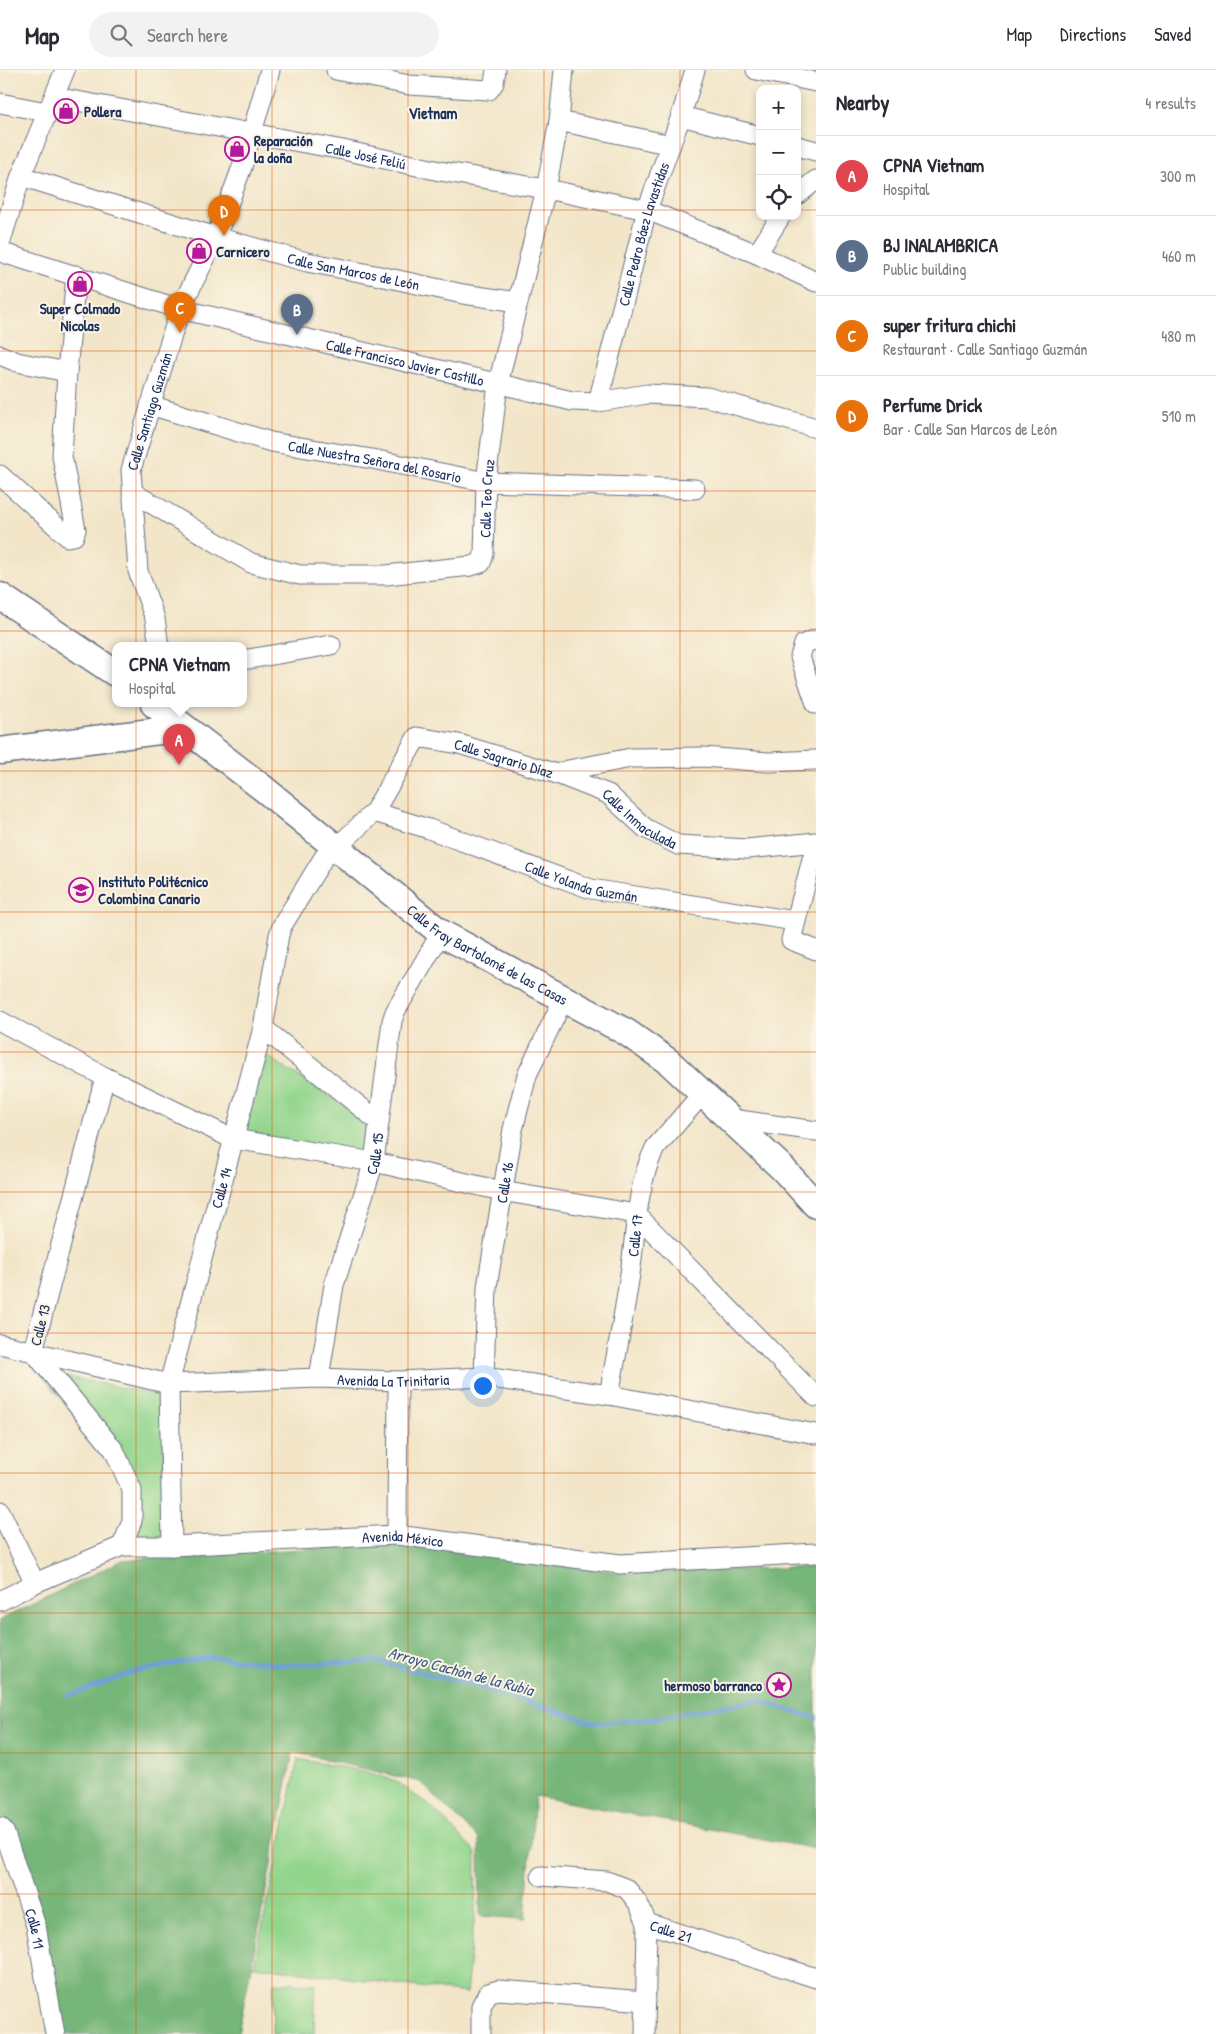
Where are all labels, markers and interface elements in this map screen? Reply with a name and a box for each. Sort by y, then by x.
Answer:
search box [89,12,439,57]
text: Map [25,19,59,51]
icon: search [107,21,135,49]
text: Search here [147,22,228,48]
text: Map [1007,22,1032,47]
text: Directions [1060,22,1126,47]
text: Saved [1154,22,1191,47]
map controls [756,85,801,220]
button: + [756,85,801,130]
text: Nearby [836,88,889,117]
text: 4 results [1145,92,1196,114]
shop icon: Pollera [53,98,79,124]
place label: Pollera [84,101,121,122]
district label: Vietnam [409,102,458,124]
place label: Reparación la doña [254,130,313,168]
button: − [756,130,801,175]
shop icon: Reparación la doña [224,136,250,162]
street label: Calle José Feliú [324,136,408,174]
text: CPNA Vietnam [883,152,984,178]
street label: Calle Pedro Báez Lavastidas [612,159,674,308]
text: A [848,165,856,187]
text: 300 m [1160,165,1196,187]
button: locate [756,175,801,220]
text: Hospital [883,178,930,200]
pin: D [208,195,240,236]
text: BJ INALAMBRICA [883,232,998,258]
shop icon: Carnicero [186,238,212,264]
place label: Carnicero [216,241,270,262]
text: B [848,245,856,267]
text: 460 m [1162,245,1196,267]
street label: Calle San Marcos de León [285,247,422,295]
text: Public building [883,258,966,280]
shop icon: Super Colmado Nicolas [67,271,93,297]
pin: C [164,292,196,333]
pin: B [281,294,313,335]
place label: Super Colmado Nicolas [40,298,120,336]
text: super fritura chichi [883,312,1016,338]
text: C [848,325,856,347]
text: 480 m [1161,325,1196,347]
street label: Calle Francisco Javier Castillo [324,333,486,390]
text: Restaurant · Calle Santiago Guzmán [883,338,1087,360]
street label: Calle Santiago Guzmán [121,349,177,473]
text: Perfume Drick [883,392,982,418]
text: D [848,405,856,427]
text: 510 m [1162,405,1196,427]
text: Bar · Calle San Marcos de León [883,418,1057,440]
street label: Calle Nuestra Señora del Rosario [287,435,463,487]
street label: Calle Teo Cruz [474,457,499,538]
popup [112,642,247,707]
text: CPNA Vietnam [129,651,230,677]
text: Hospital [129,677,175,699]
pin: A [163,724,195,765]
street label: Calle Sagrario Díaz [453,733,556,783]
street label: Calle Inmaculada [600,782,681,853]
street label: Calle Yolanda Guzmán [522,855,640,907]
place label: Instituto Politécnico Colombina Canario [98,871,208,909]
school or university icon: Instituto Politécnico Colombina Canario [68,877,94,903]
street label: Calle Fray Bartolomé de las Casas [403,899,572,1010]
street label: Calle 15 [360,1131,388,1177]
street label: Calle 16 [490,1160,518,1205]
street label: Calle 14 [205,1165,236,1210]
street label: Calle 17 [622,1212,648,1258]
street label: Calle 13 [25,1302,55,1348]
street label: Avenida La Trinitaria [337,1368,450,1392]
your location [470,1373,496,1399]
street label: Avenida México [362,1524,445,1551]
water label: Arroyo Cachón de la Rubia [386,1641,538,1701]
place icon: hermoso barranco [766,1672,792,1698]
place label: hermoso barranco [664,1675,762,1696]
street label: Calle 11 [20,1905,50,1950]
street label: Calle 21 [647,1914,694,1947]

